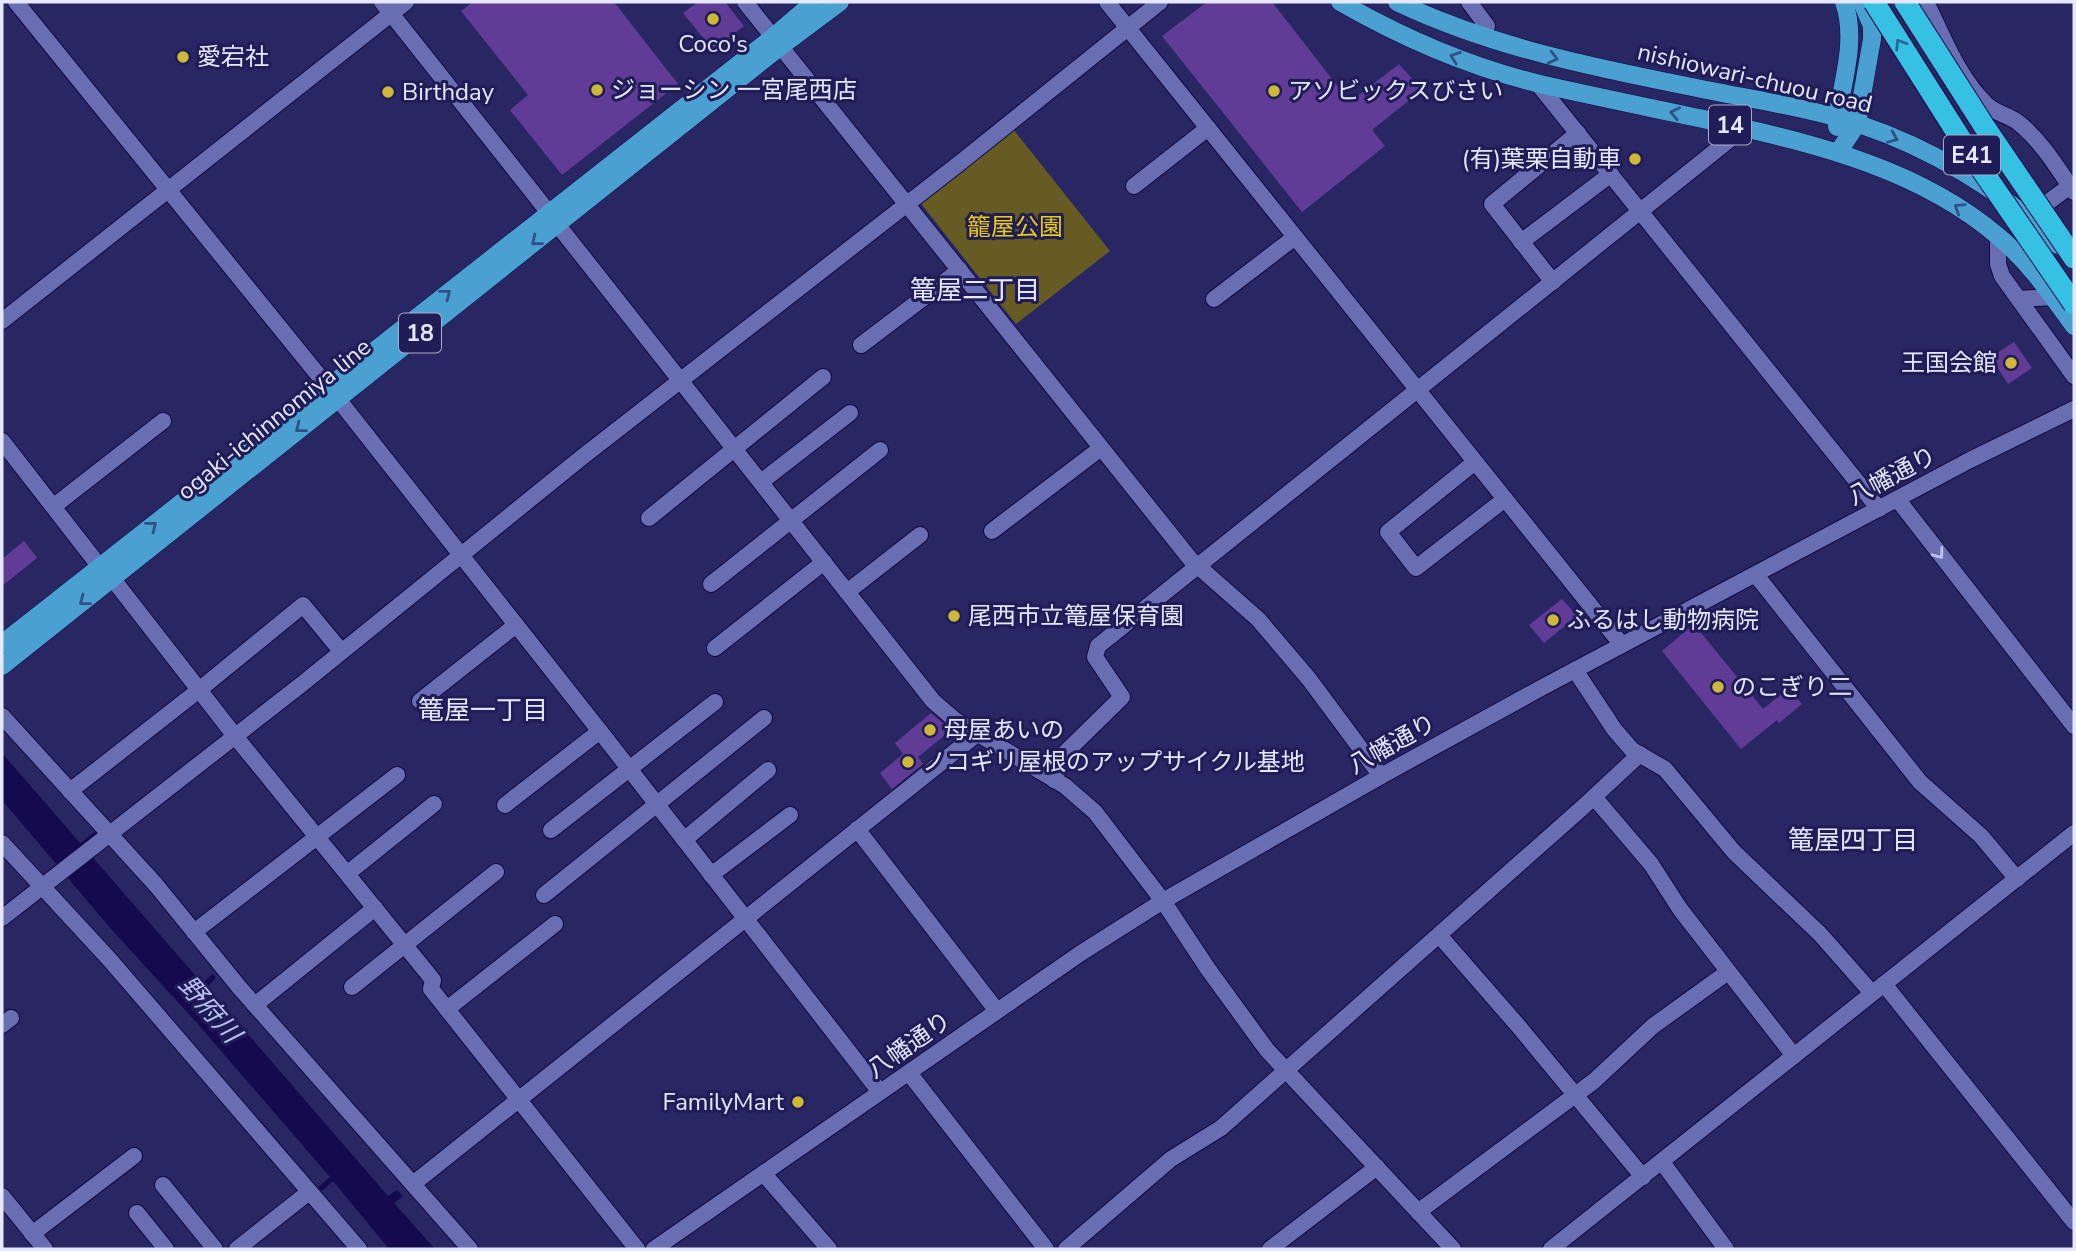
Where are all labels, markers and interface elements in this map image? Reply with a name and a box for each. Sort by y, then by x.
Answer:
marker: Coco's [705,11,721,27]
place label: Coco's [678,28,748,60]
street label: nishiowari-chuou road [1634,35,1876,121]
one-way arrow [1896,39,1909,52]
place label: 愛宕社 [197,41,269,73]
marker: 愛宕社 [175,49,191,65]
one-way arrow [1547,50,1559,64]
one-way arrow [1450,51,1462,65]
place label: ジョーシン 一宮尾西店 [611,74,857,106]
place label: アソビックスびさい [1288,75,1503,107]
place label: Birthday [402,76,495,108]
marker: ジョーシン 一宮尾西店 [589,82,605,98]
marker: アソビックスびさい [1266,83,1282,99]
marker: Birthday [380,84,396,100]
road number: 14 [1709,106,1751,144]
one-way arrow [1669,107,1681,122]
one-way arrow [1886,130,1898,144]
road number: E41 [1944,136,2000,174]
place label: (有)葉栗自動車 [1462,143,1621,175]
marker: (有)葉栗自動車 [1627,151,1643,167]
one-way arrow [1954,204,1967,216]
park label: 籠屋公園 [967,211,1063,243]
one-way arrow [531,233,544,245]
district label: 篭屋二丁目 [910,273,1040,308]
one-way arrow [438,290,450,303]
road number: 18 [399,314,441,352]
street label: ogaki-ichinnomiya line [170,331,378,507]
place label: 王国会館 [1901,347,1997,379]
marker: 王国会館 [2003,355,2019,371]
one-way arrow [296,420,308,433]
street label: 八幡通り [1842,439,1942,513]
one-way arrow [144,522,156,535]
one-way arrow [1931,547,1944,559]
one-way arrow [79,592,92,605]
place label: 尾西市立篭屋保育園 [968,600,1184,632]
place label: ふるはし動物病院 [1567,604,1759,636]
marker: 尾西市立篭屋保育園 [946,608,962,624]
marker: ふるはし動物病院 [1545,612,1561,628]
place label: のこぎり二 [1732,671,1852,703]
marker: のこぎり二 [1710,679,1726,695]
district label: 篭屋一丁目 [418,693,548,728]
street label: 八幡通り [1342,707,1442,781]
place label: 母屋あいの [944,714,1064,746]
marker: 母屋あいの [922,722,938,738]
place label: ノコギリ屋根のアップサイクル基地 [922,746,1305,778]
marker: ノコギリ屋根のアップサイクル基地 [900,754,916,770]
district label: 篭屋四丁目 [1788,823,1918,858]
water label: 野府川 [171,968,250,1053]
street label: 八幡通り [861,1004,957,1086]
place label: FamilyMart [662,1086,785,1118]
marker: FamilyMart [790,1094,806,1110]

